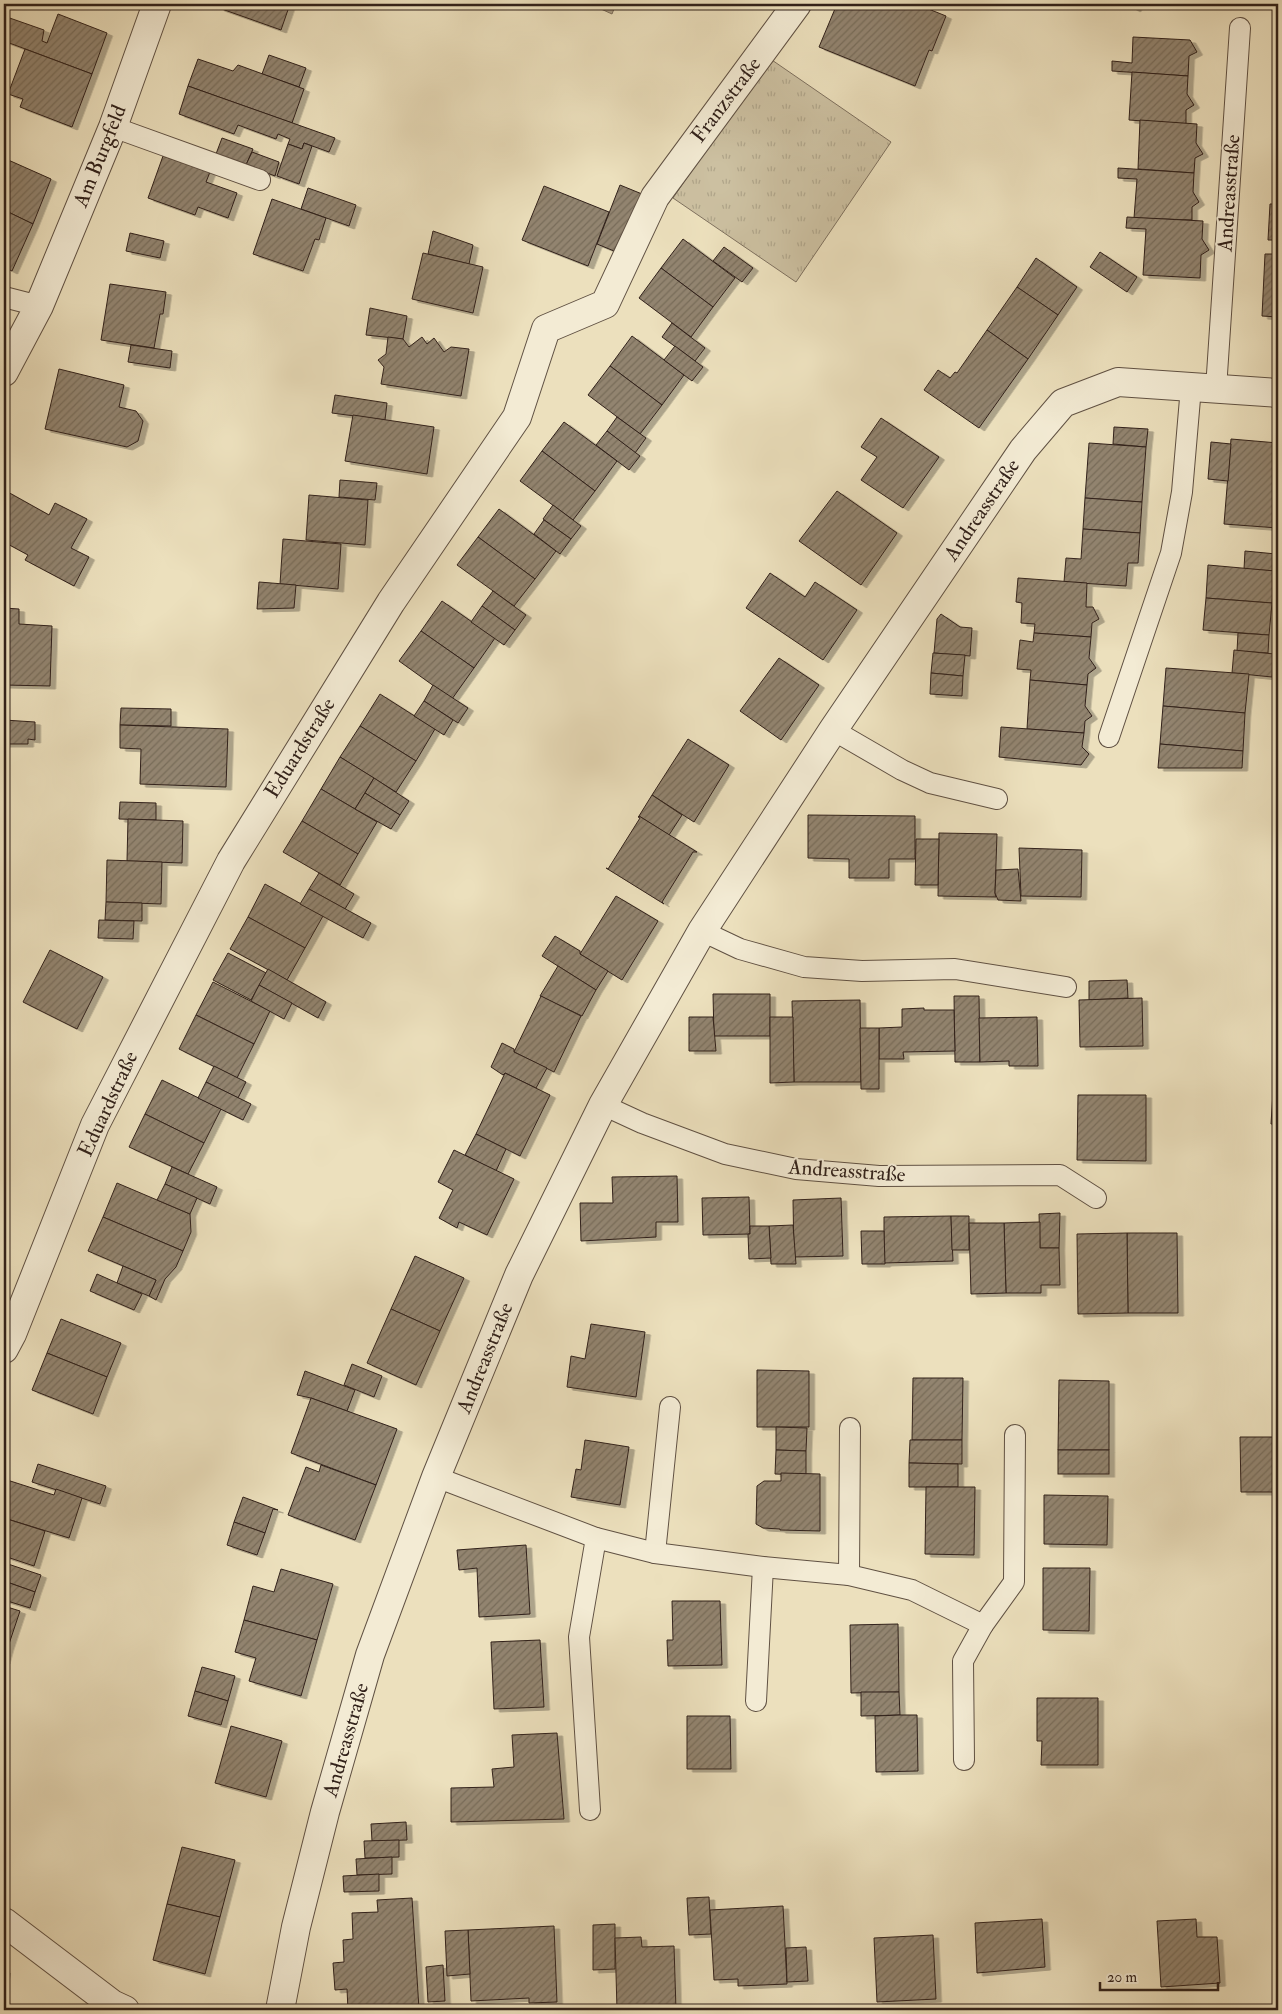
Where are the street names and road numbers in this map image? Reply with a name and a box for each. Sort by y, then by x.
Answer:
street label: Franzstraße [685,52,767,148]
street label: Am Burgfeld [67,100,133,212]
street label: Andreasstraße [1211,133,1247,253]
street label: Andreasstraße [937,454,1026,567]
street label: Eduardstraße [258,693,342,803]
street label: Eduardstraße [72,1047,144,1161]
street label: Andreasstraße [787,1153,907,1189]
street label: Andreasstraße [450,1298,520,1418]
street label: Andreasstraße [317,1680,375,1801]

